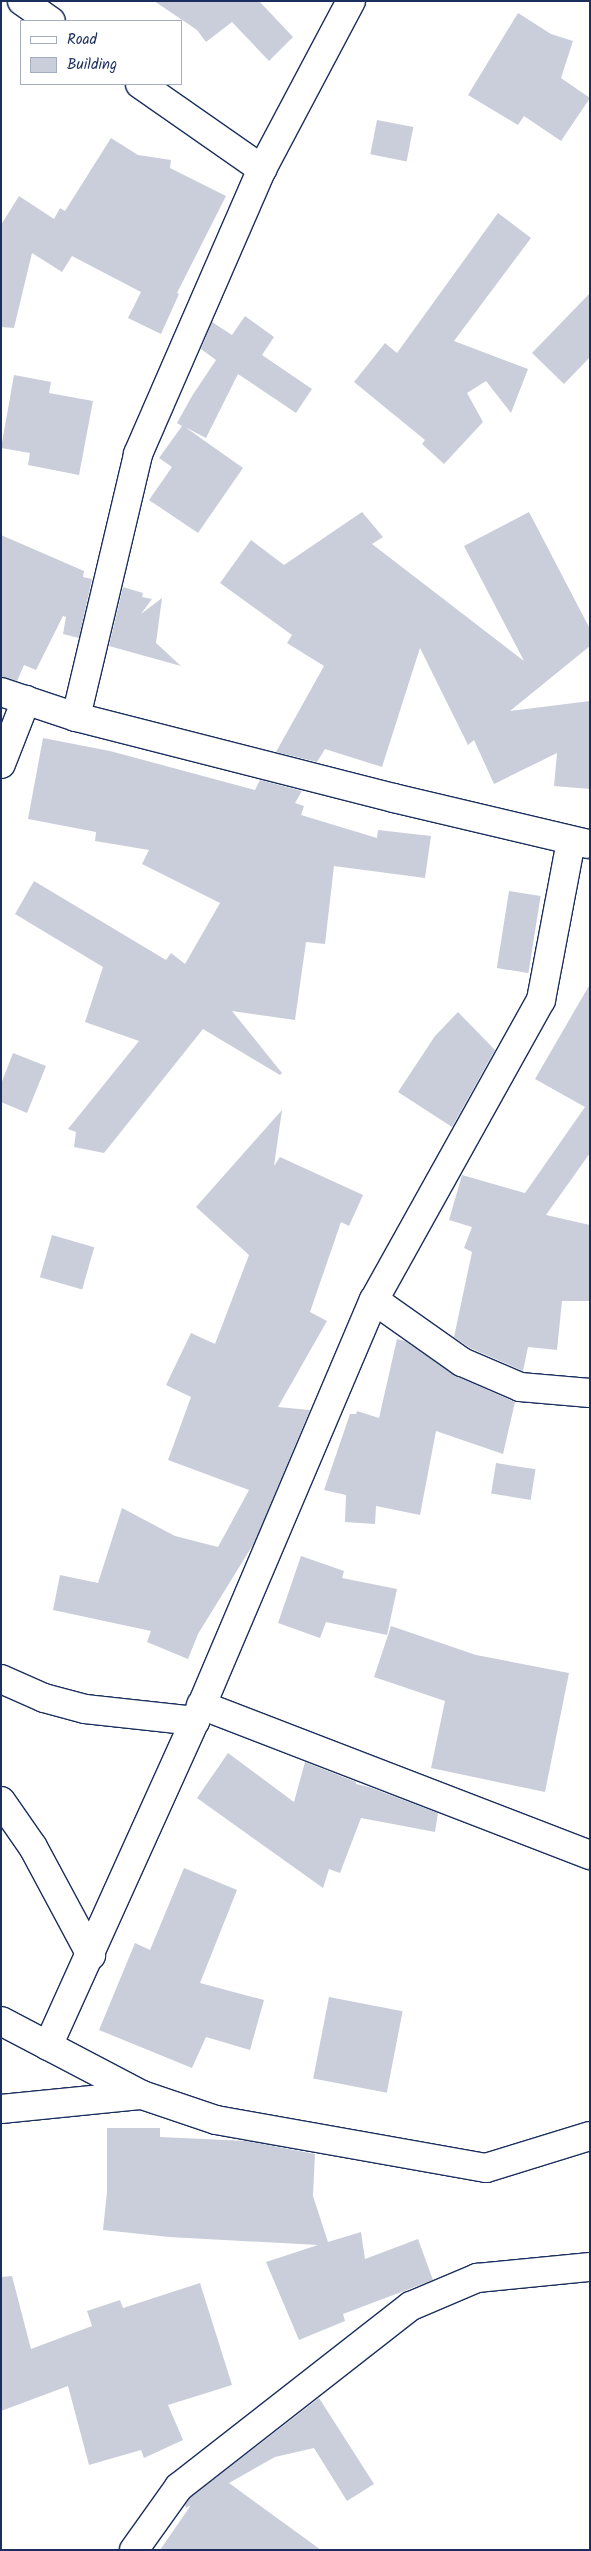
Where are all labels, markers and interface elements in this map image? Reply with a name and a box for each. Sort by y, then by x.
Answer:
legend [20,20,182,85]
text: Road [67,28,97,52]
text: Building [67,53,117,77]

